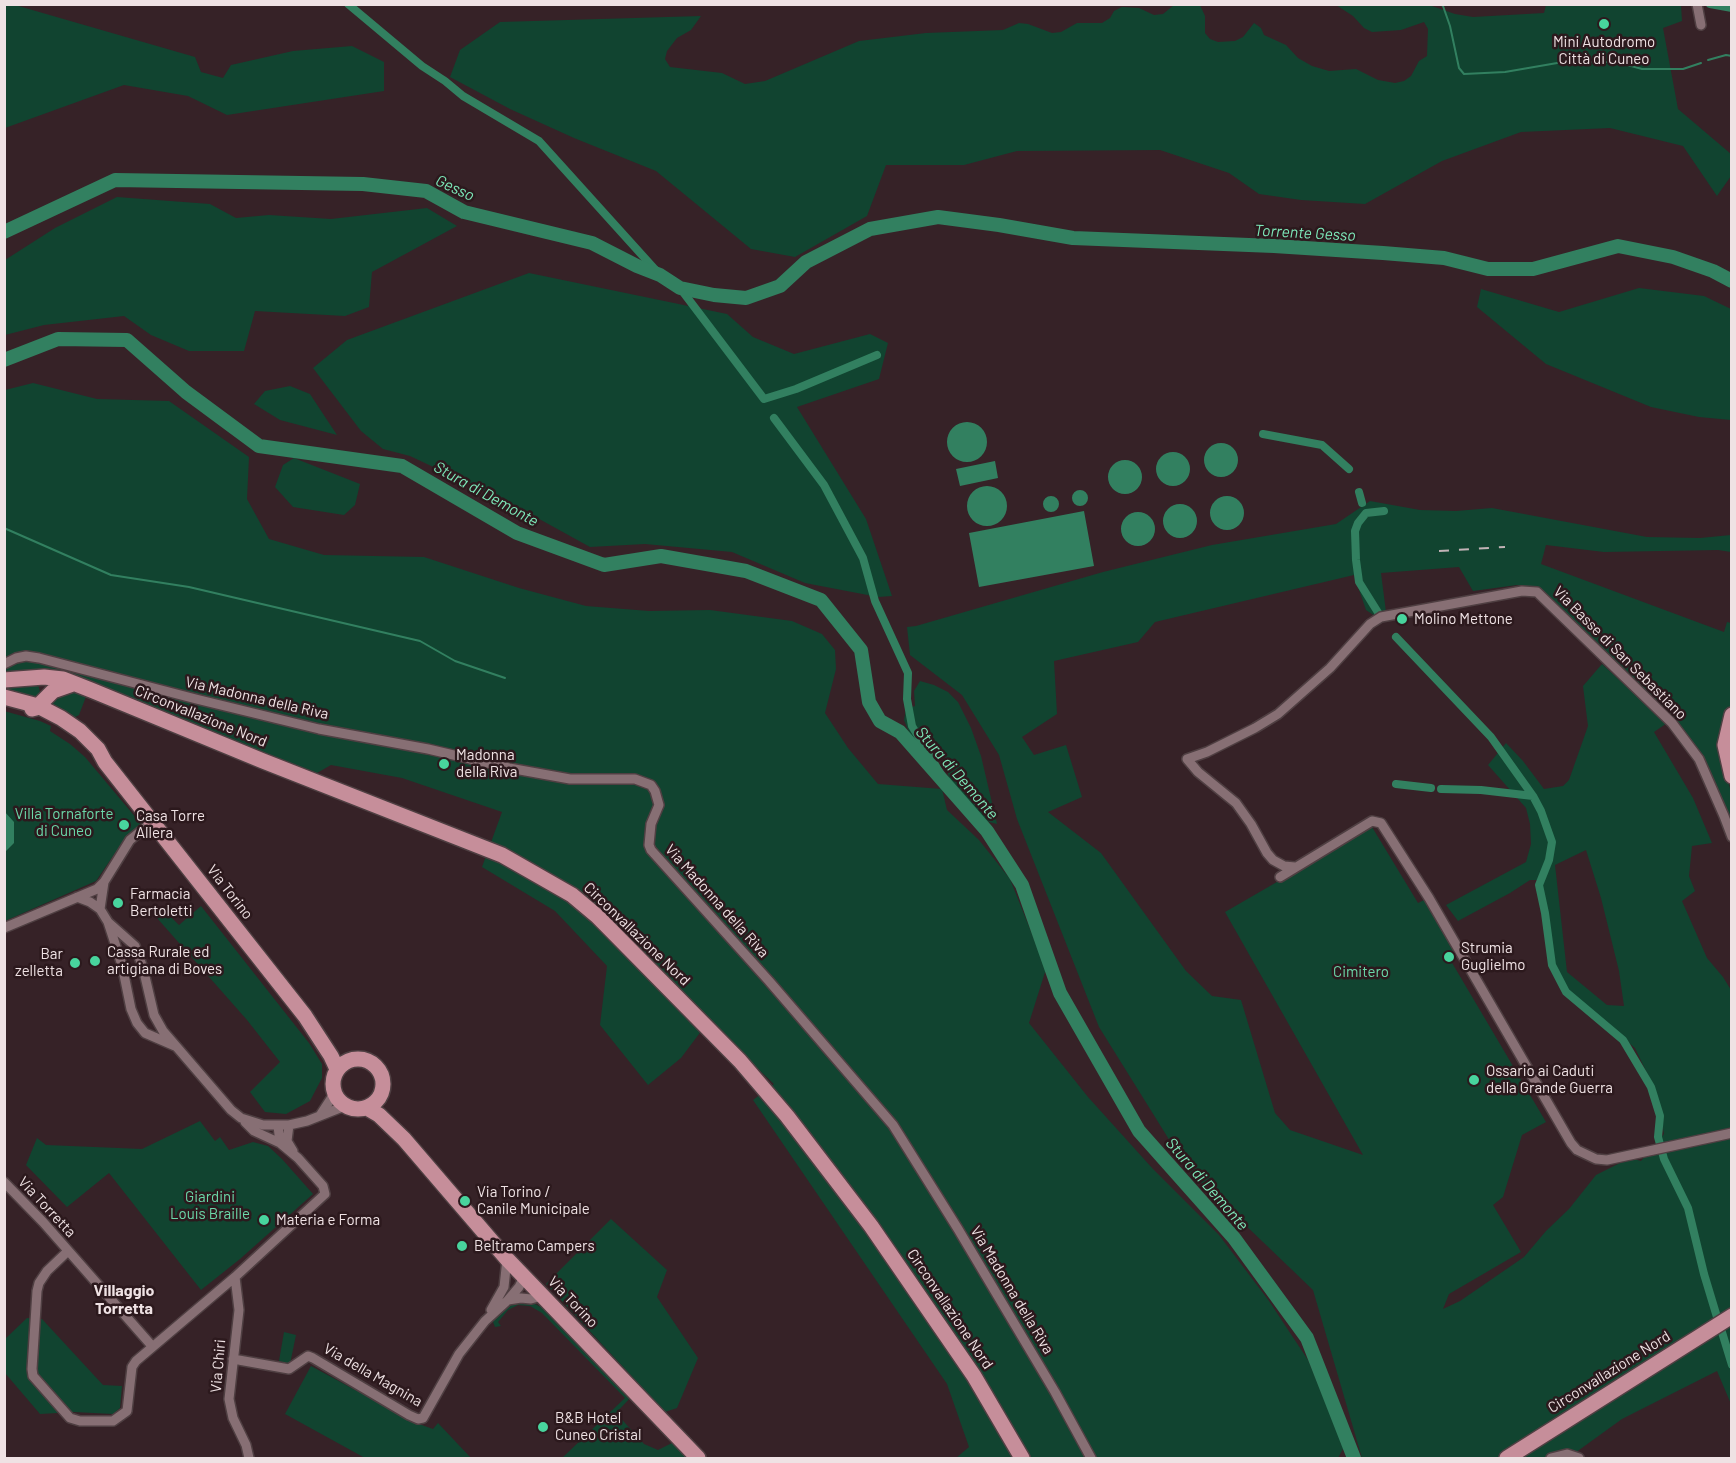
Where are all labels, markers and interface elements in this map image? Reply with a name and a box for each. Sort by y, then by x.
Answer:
marker: Mini Autodromo Città di Cuneo [1597,17,1611,31]
place label: Mini Autodromo Città di Cuneo [1553,33,1655,68]
water label: Gesso [432,171,478,205]
water label: Torrente Gesso [1254,221,1356,245]
water label: Stura di Demonte [430,457,542,531]
street label: Via Basse di San Sebastiano [1550,583,1690,723]
place label: Molino Mettone [1414,610,1513,628]
marker: Molino Mettone [1395,612,1409,626]
street label: Via Madonna della Riva [184,673,330,723]
street label: Circonvallazione Nord [132,681,270,751]
water label: Stura di Demonte [911,723,1003,823]
place label: Madonna della Riva [456,746,517,781]
marker: Madonna della Riva [437,757,451,771]
park label: Villa Tornaforte di Cuneo [15,805,113,840]
place label: Casa Torre Allera [136,807,205,842]
marker: Casa Torre Allera [117,818,131,832]
street label: Via Madonna della Riva [661,841,773,961]
street label: Via Torino [203,861,257,923]
street label: Circonvallazione Nord [580,879,694,989]
place label: Farmacia Bertoletti [130,885,193,920]
marker: Farmacia Bertoletti [111,896,125,910]
place label: Strumia Guglielmo [1461,939,1525,974]
place label: Cassa Rurale ed artigiana di Boves [107,943,222,978]
place label: Bar zelletta [15,945,63,980]
marker: Strumia Guglielmo [1442,950,1456,964]
marker: Cassa Rurale ed artigiana di Boves [88,954,102,968]
marker: Bar zelletta [68,956,82,970]
park label: Cimitero [1333,963,1389,981]
place label: Ossario ai Caduti della Grande Guerra [1486,1062,1613,1097]
marker: Ossario ai Caduti della Grande Guerra [1467,1073,1481,1087]
water label: Stura di Demonte [1161,1134,1253,1234]
street label: Via Torretta [14,1173,80,1241]
place label: Via Torino / Canile Municipale [477,1183,590,1218]
park label: Giardini Louis Braille [170,1188,250,1223]
marker: Via Torino / Canile Municipale [458,1194,472,1208]
place label: Materia e Forma [276,1211,380,1229]
marker: Materia e Forma [257,1213,271,1227]
street label: Via Madonna della Riva [967,1223,1057,1357]
place label: Beltramo Campers [474,1237,595,1255]
marker: Beltramo Campers [455,1239,469,1253]
street label: Circonvallazione Nord [903,1246,997,1372]
street label: Via Torino [544,1273,602,1331]
district label: Villaggio Torretta [93,1281,155,1319]
street label: Circonvallazione Nord [1544,1327,1674,1417]
street label: Via Chiri [207,1339,229,1393]
street label: Via della Magnina [320,1339,426,1411]
place label: B&B Hotel Cuneo Cristal [555,1409,641,1444]
marker: B&B Hotel Cuneo Cristal [536,1420,550,1434]

